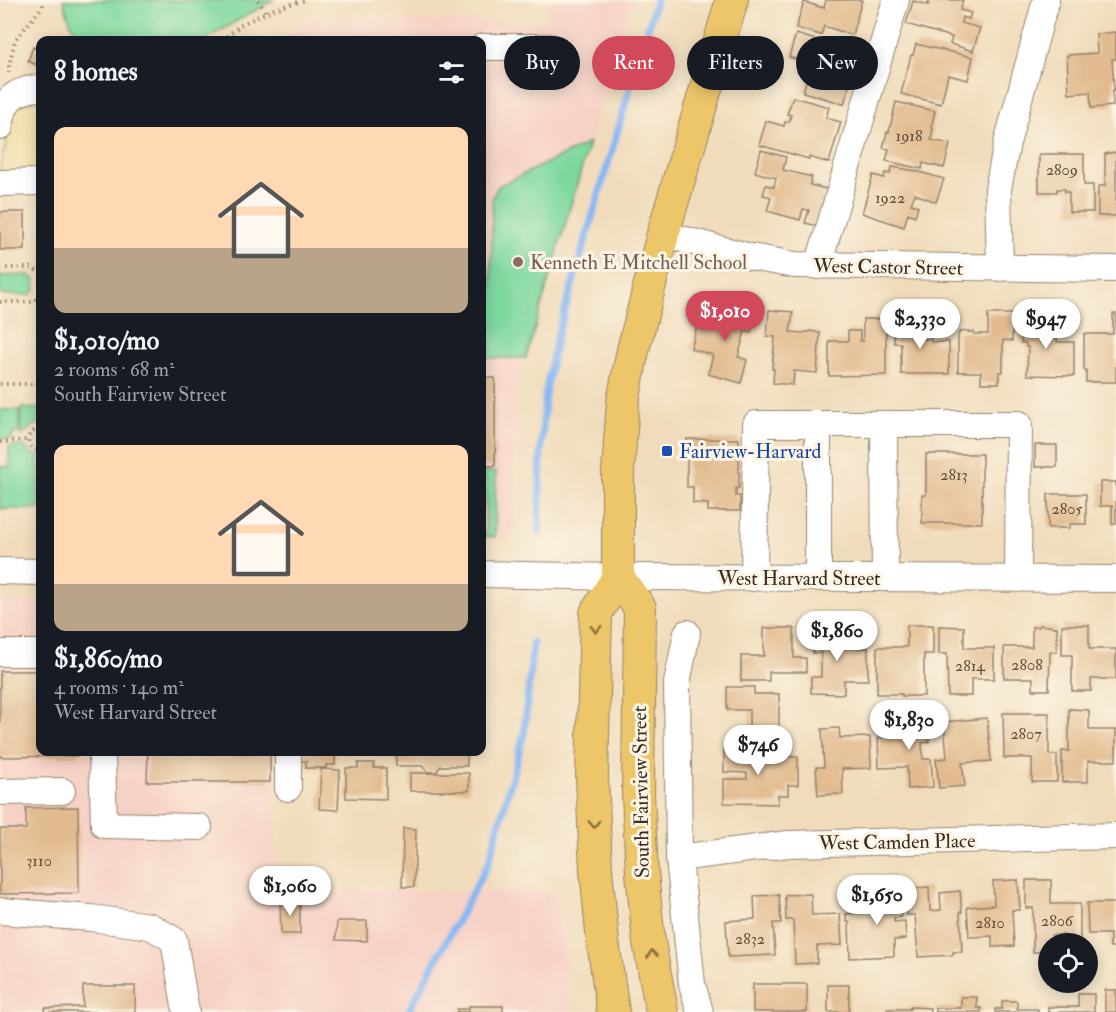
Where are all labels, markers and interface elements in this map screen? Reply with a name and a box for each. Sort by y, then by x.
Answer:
chip: Buy [504,36,580,90]
chip: Rent [592,36,675,90]
chip: Filters [687,36,784,90]
chip: New [796,36,878,90]
text: 8 homes [54,56,138,88]
icon: filters [435,56,468,89]
house number: 1918 [895,126,923,146]
house number: 2809 [1046,160,1078,180]
icon: home [207,166,315,274]
house number: 1922 [875,188,905,208]
place label: Kenneth E Mitchell School [530,250,747,275]
street label: West Castor Street [812,253,964,281]
marker: Kenneth E Mitchell School [511,255,525,269]
pin: $1,010 [676,291,774,342]
text: $1,010 [700,298,750,323]
pin: $2,330 [871,299,969,350]
pin: $947 [1010,299,1082,350]
text: $2,330 [894,306,946,331]
text: $947 [1025,306,1067,331]
text: $1,010/mo [54,325,159,357]
text: 2 rooms · 68 m² [54,357,175,382]
text: South Fairview Street [54,382,226,407]
place label: Fairview-Harvard [679,439,822,464]
marker: Fairview-Harvard [660,444,674,458]
house number: 2813 [940,465,968,485]
icon: home [207,484,315,592]
house number: 2805 [1052,499,1082,519]
street label: West Harvard Street [716,566,881,591]
pin: $1,860 [788,611,886,662]
text: $1,860 [811,618,863,643]
one-way arrow [589,624,602,633]
text: $1,860/mo [54,643,162,675]
house number: 2808 [1011,655,1043,675]
house number: 2814 [955,656,986,676]
text: 4 rooms · 140 m² [54,675,184,700]
text: West Harvard Street [54,700,217,725]
pin: $1,830 [860,700,958,751]
street label: South Fairview Street [627,705,655,878]
text: $1,830 [884,707,934,732]
house number: 2807 [1010,724,1042,744]
pin: $746 [722,725,794,776]
text: $746 [738,732,778,757]
one-way arrow [588,819,601,828]
street label: West Camden Place [817,828,976,856]
house number: 3110 [26,851,52,871]
pin: $1,060 [241,866,339,917]
text: $1,060 [263,873,317,898]
pin: $1,650 [828,875,926,926]
text: $1,650 [851,882,903,907]
house number: 2806 [1041,911,1074,931]
house number: 2810 [975,913,1005,933]
house number: 2832 [735,929,765,949]
map controls [1038,933,1098,993]
button: locate [1038,933,1098,993]
one-way arrow [646,950,658,959]

